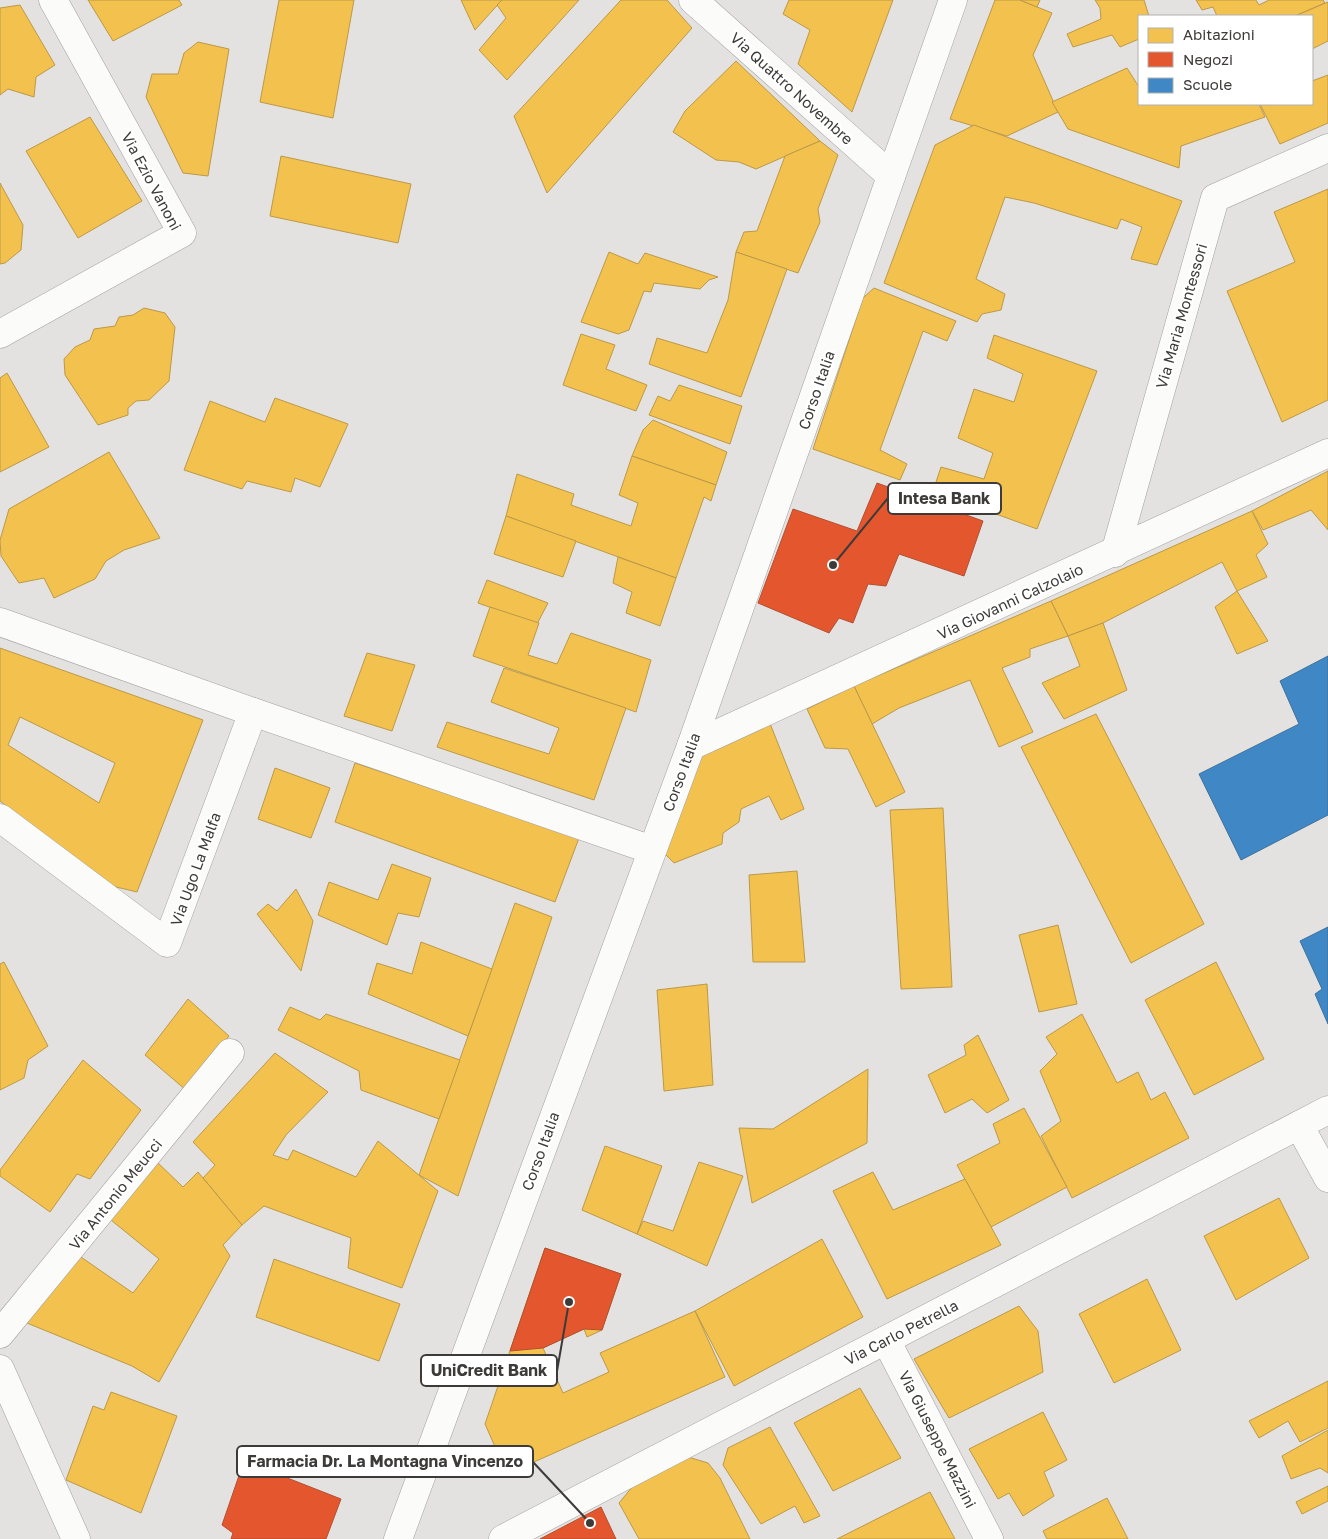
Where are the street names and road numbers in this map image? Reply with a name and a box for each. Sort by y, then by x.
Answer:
street label: Via Quattro Novembre [727,28,857,148]
street label: Via Ezio Vanoni [118,129,186,233]
street label: Via Maria Montessori [1152,241,1210,391]
street label: Corso Italia [794,348,838,432]
street label: Via Giovanni Calzolaio [934,559,1086,643]
street label: Corso Italia [658,730,704,814]
street label: Via Ugo La Malfa [166,810,224,928]
street label: Corso Italia [517,1109,563,1193]
street label: Via Antonio Meucci [65,1135,165,1253]
street label: Via Carlo Petrella [841,1296,961,1368]
street label: Via Giuseppe Mazzini [896,1367,980,1511]

